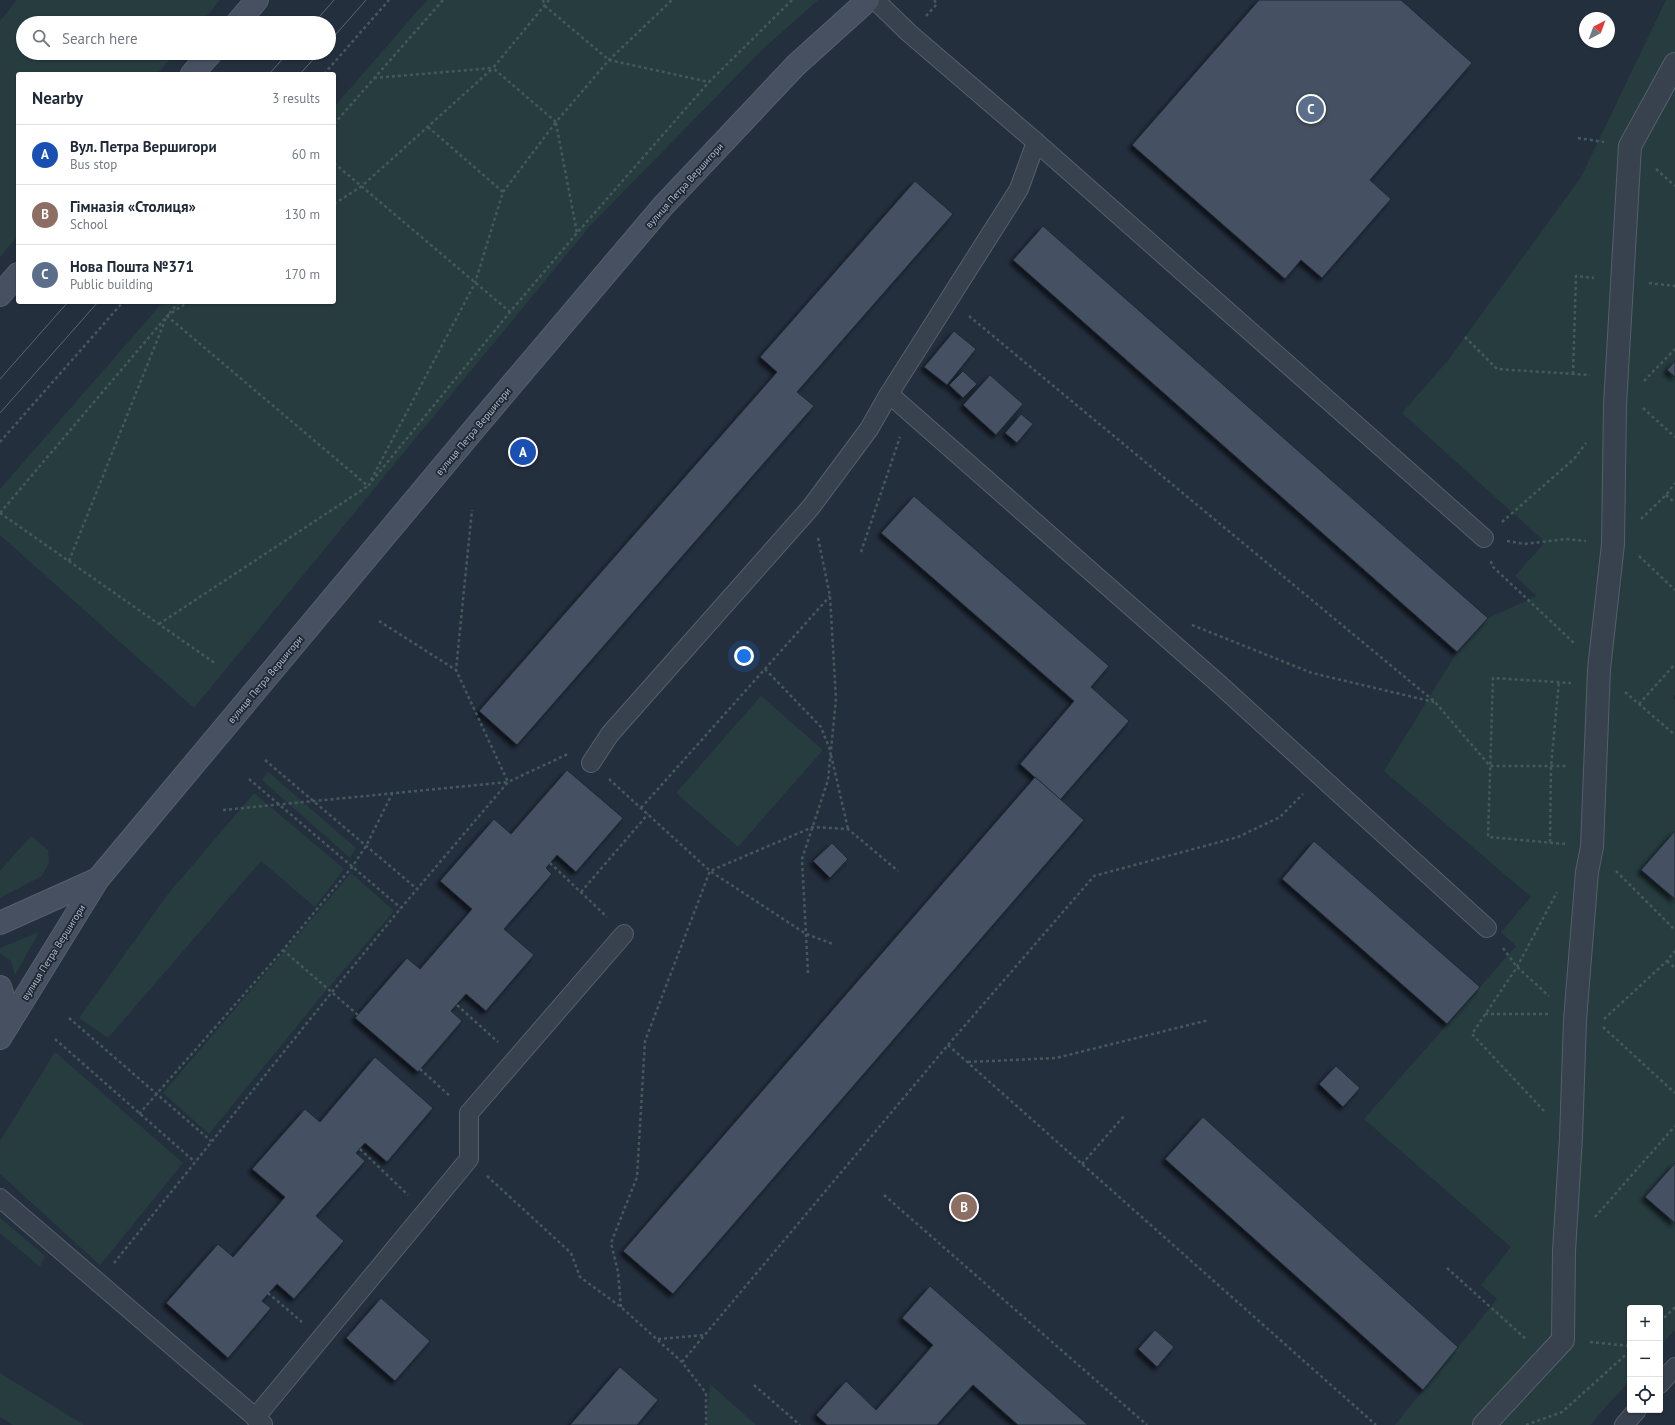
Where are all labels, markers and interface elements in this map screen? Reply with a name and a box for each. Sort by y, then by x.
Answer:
north arrow [1579,12,1615,48]
search box [16,16,336,60]
icon: search [30,27,52,49]
text: Search here [62,29,138,48]
text: Nearby [32,87,83,109]
text: 3 results [272,90,320,107]
pin: C [1298,94,1324,124]
text: Вул. Петра Вершигори [70,137,217,156]
street label: вулиця Петра Вершигори [643,140,726,231]
text: A [41,146,49,163]
text: 60 m [292,146,320,163]
text: Bus stop [70,156,117,173]
text: Гімназія «Столиця» [70,197,196,216]
text: B [41,206,49,223]
text: 130 m [285,206,320,223]
text: School [70,216,108,233]
text: Нова Пошта №371 [70,257,194,276]
text: C [41,266,49,283]
text: 170 m [285,266,320,283]
text: Public building [70,276,153,293]
street label: вулиця Петра Вершигори [433,385,514,478]
pin: A [510,437,536,467]
street label: вулиця Петра Вершигори [225,633,306,726]
your location [734,646,754,666]
street label: вулиця Петра Вершигори [19,902,88,1003]
pin: B [951,1192,977,1222]
map controls [1627,1305,1663,1413]
button: + [1627,1305,1663,1341]
button: − [1627,1341,1663,1377]
button: locate [1627,1377,1663,1413]

